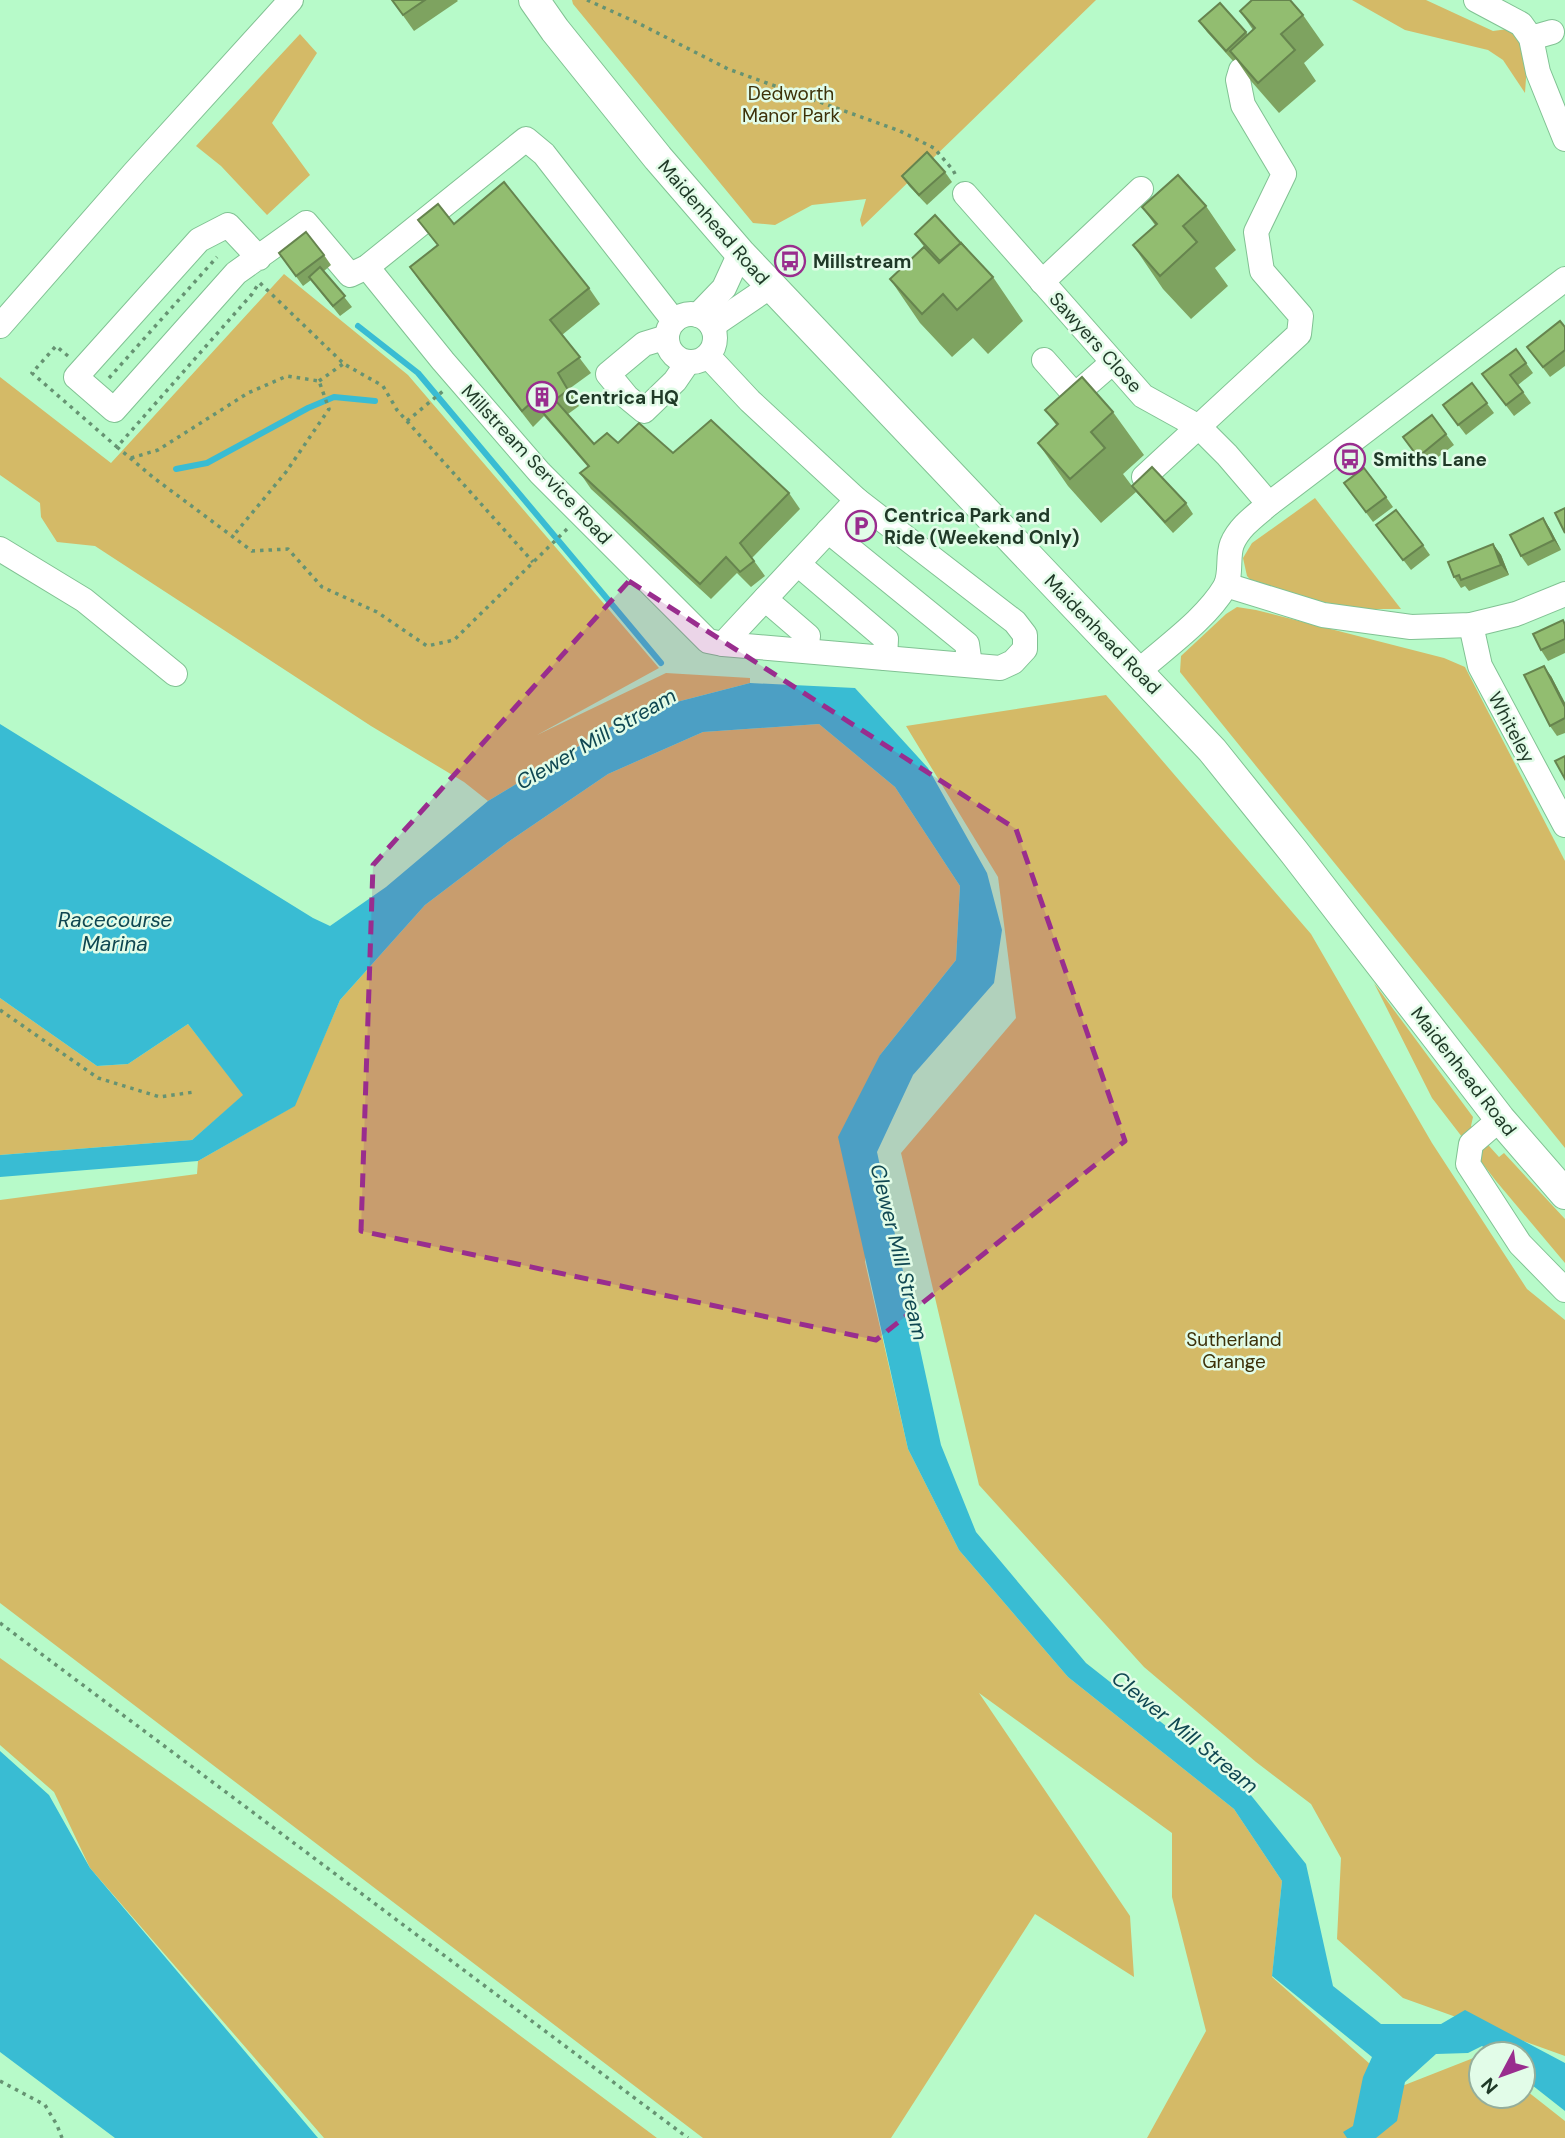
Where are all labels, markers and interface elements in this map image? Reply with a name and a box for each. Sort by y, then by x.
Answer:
park label: Dedworth Manor Park [742,81,840,128]
street label: Maidenhead Road [652,155,775,290]
bus stop icon: Millstream [773,244,807,278]
place label: Millstream [813,249,911,274]
street label: Sawyers Close [1044,287,1147,398]
street label: Millstream Service Road [456,379,617,550]
building icon: Centrica HQ [525,380,559,414]
place label: Centrica HQ [565,385,679,410]
bus stop icon: Smiths Lane [1333,442,1367,476]
place label: Smiths Lane [1373,447,1487,472]
place label: Centrica Park and Ride (Weekend Only) [884,503,1080,550]
parking icon: Centrica Park and Ride (Weekend Only) [844,509,878,543]
street label: Maidenhead Road [1039,569,1166,700]
water label: Clewer Mill Stream [511,682,681,796]
street label: Whiteley [1482,687,1541,768]
water label: Racecourse Marina [58,906,172,958]
street label: Maidenhead Road [1405,1001,1522,1141]
water label: Clewer Mill Stream [864,1161,934,1343]
park label: Sutherland Grange [1186,1327,1282,1374]
water label: Clewer Mill Stream [1106,1664,1264,1800]
north arrow [1467,2040,1537,2110]
text: N [1476,2072,1504,2099]

